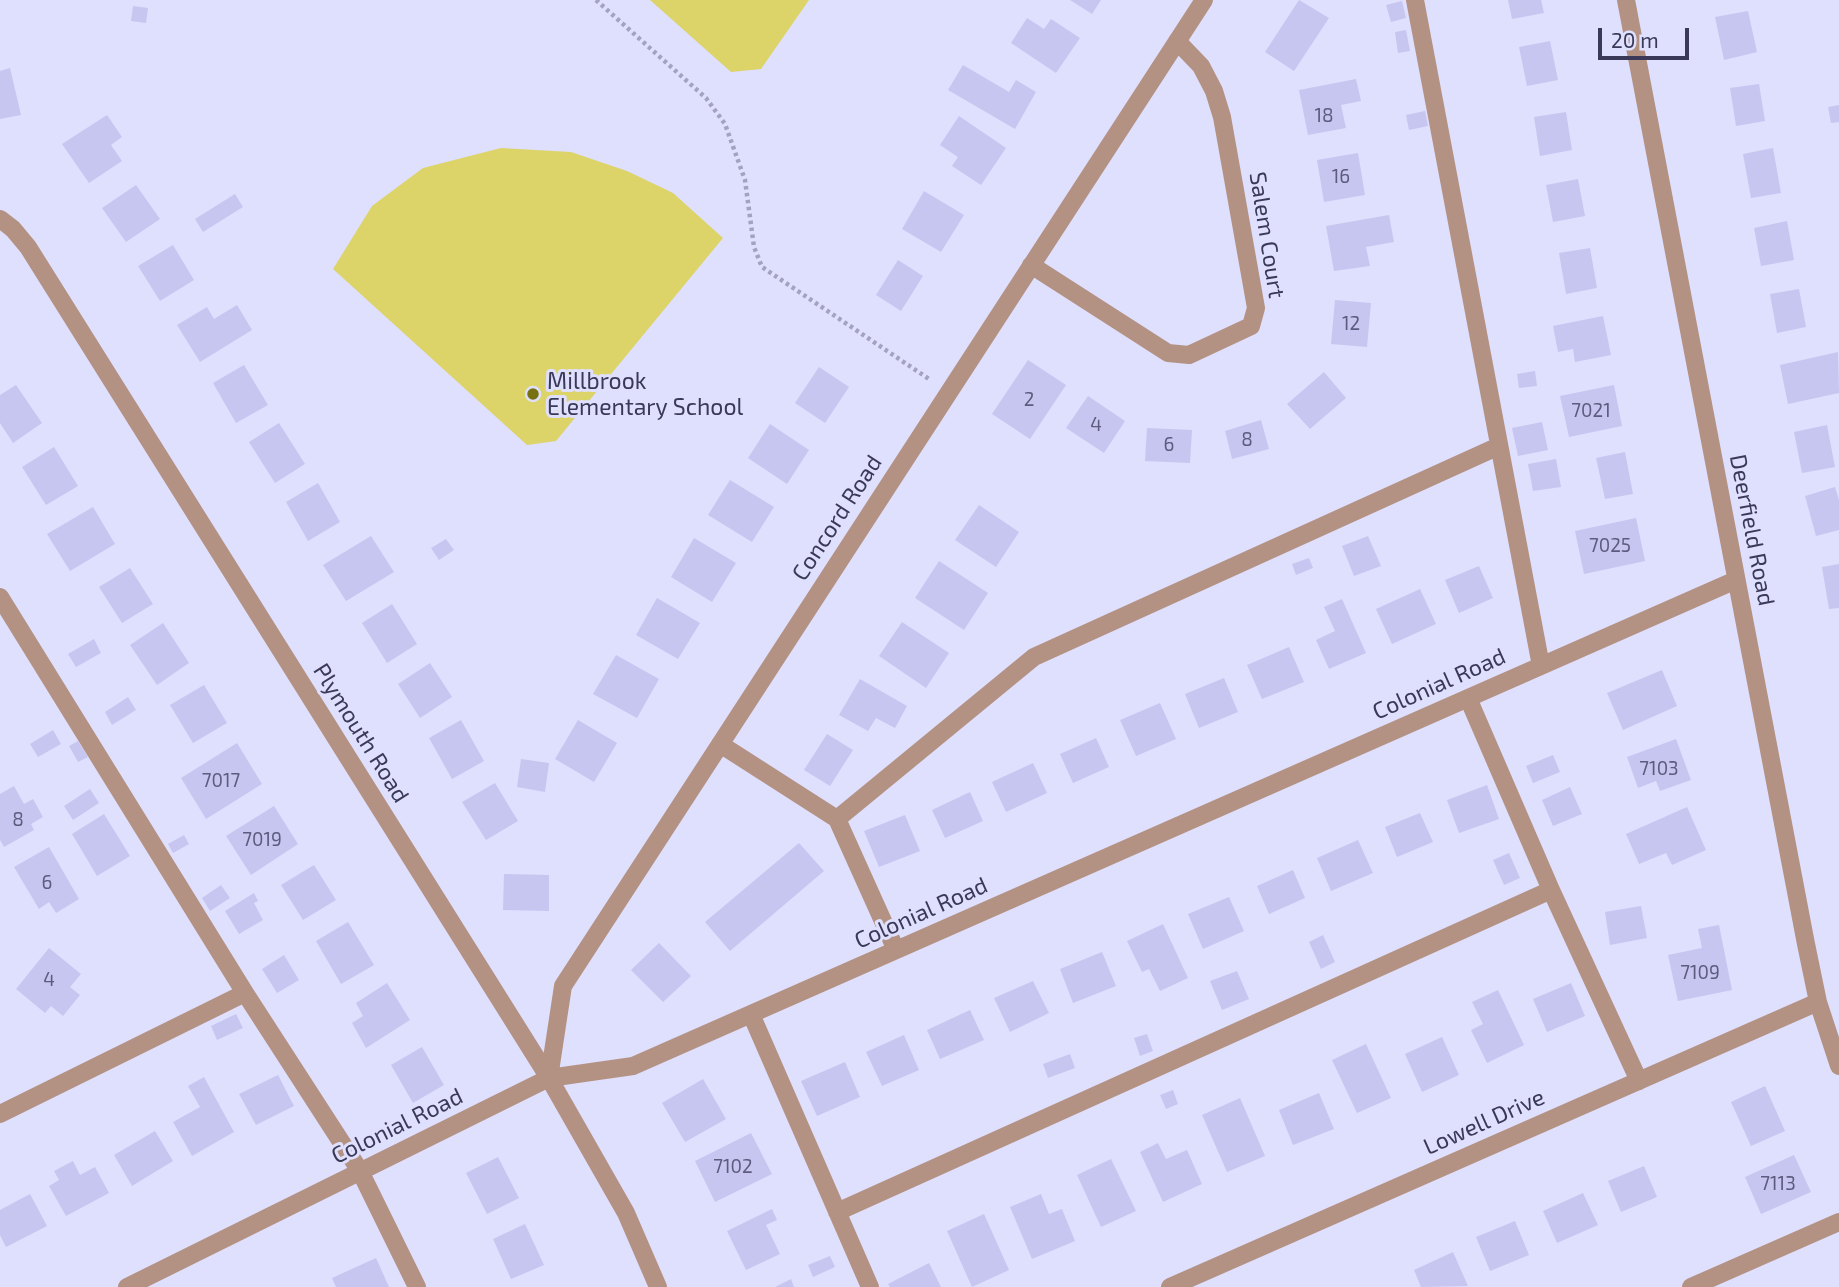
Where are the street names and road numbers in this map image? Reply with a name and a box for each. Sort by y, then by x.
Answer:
street label: Salem Court [1243,170,1291,300]
street label: Concord Road [786,450,888,586]
street label: Deerfield Road [1724,452,1780,608]
street label: Colonial Road [1368,642,1510,726]
street label: Plymouth Road [307,658,415,808]
street label: Colonial Road [850,871,992,955]
street label: Colonial Road [327,1082,467,1170]
street label: Lowell Drive [1419,1083,1549,1161]

